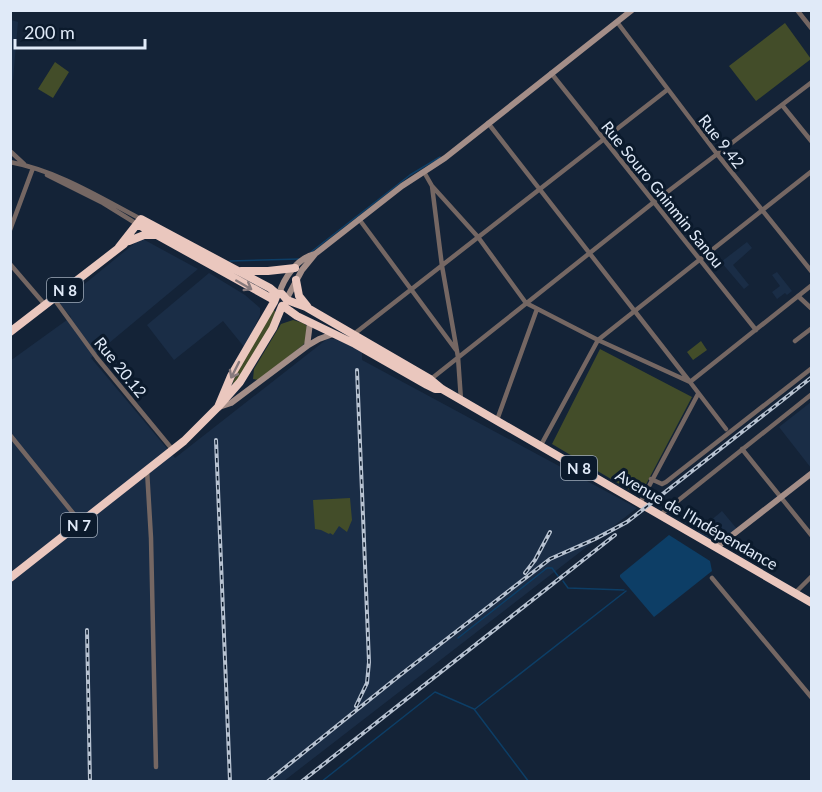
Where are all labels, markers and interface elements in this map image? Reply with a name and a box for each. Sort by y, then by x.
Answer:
scale bar [15,12,146,50]
text: 200 m [24,21,75,43]
street label: Rue 9.42 [695,110,749,172]
street label: Rue Souro Gninmin Sanou [598,117,728,271]
road number: N 8 [47,278,83,302]
one-way arrow [235,279,252,291]
street label: Rue 20.12 [91,333,151,401]
one-way arrow [228,361,240,379]
road number: N 8 [561,456,597,480]
street label: Avenue de l'Indépendance [612,465,782,573]
road number: N 7 [61,513,97,537]

